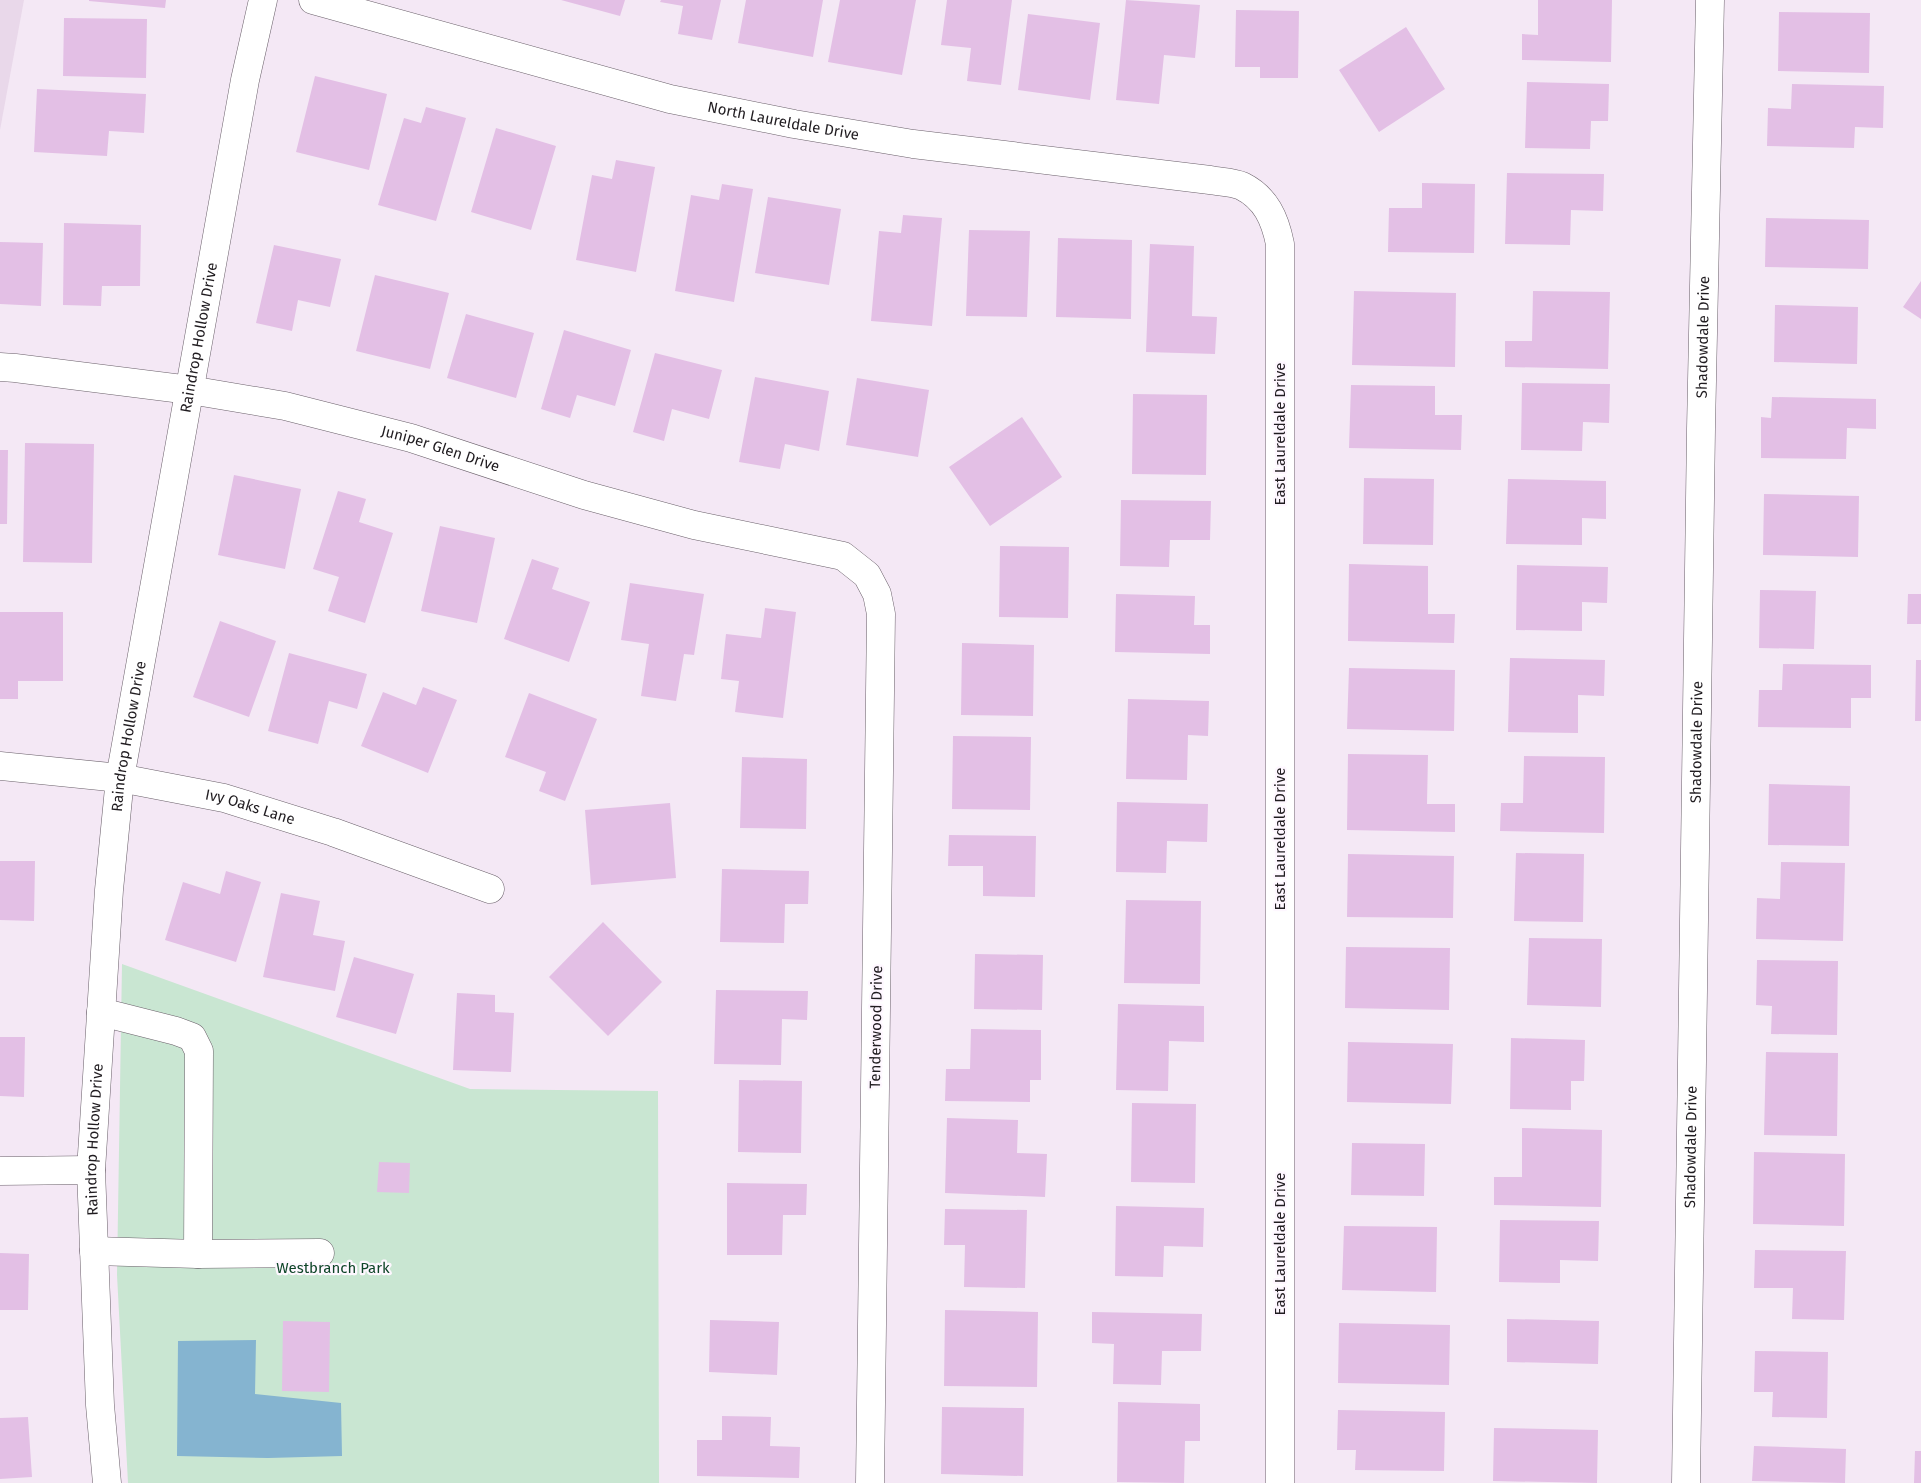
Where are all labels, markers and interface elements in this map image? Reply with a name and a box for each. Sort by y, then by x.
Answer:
street label: North Laureldale Drive [706,98,861,144]
street label: Raindrop Hollow Drive [177,261,221,414]
street label: Shadowdale Drive [1693,276,1713,398]
street label: East Laureldale Drive [1271,363,1289,505]
street label: Juniper Glen Drive [379,422,502,476]
street label: Raindrop Hollow Drive [108,660,150,813]
street label: Shadowdale Drive [1687,681,1706,803]
street label: East Laureldale Drive [1271,768,1289,910]
street label: Ivy Oaks Lane [204,786,297,829]
street label: Tenderwood Drive [866,965,886,1089]
street label: Raindrop Hollow Drive [82,1063,107,1216]
street label: Shadowdale Drive [1681,1086,1701,1208]
street label: East Laureldale Drive [1271,1173,1289,1315]
park label: Westbranch Park [276,1259,390,1277]

